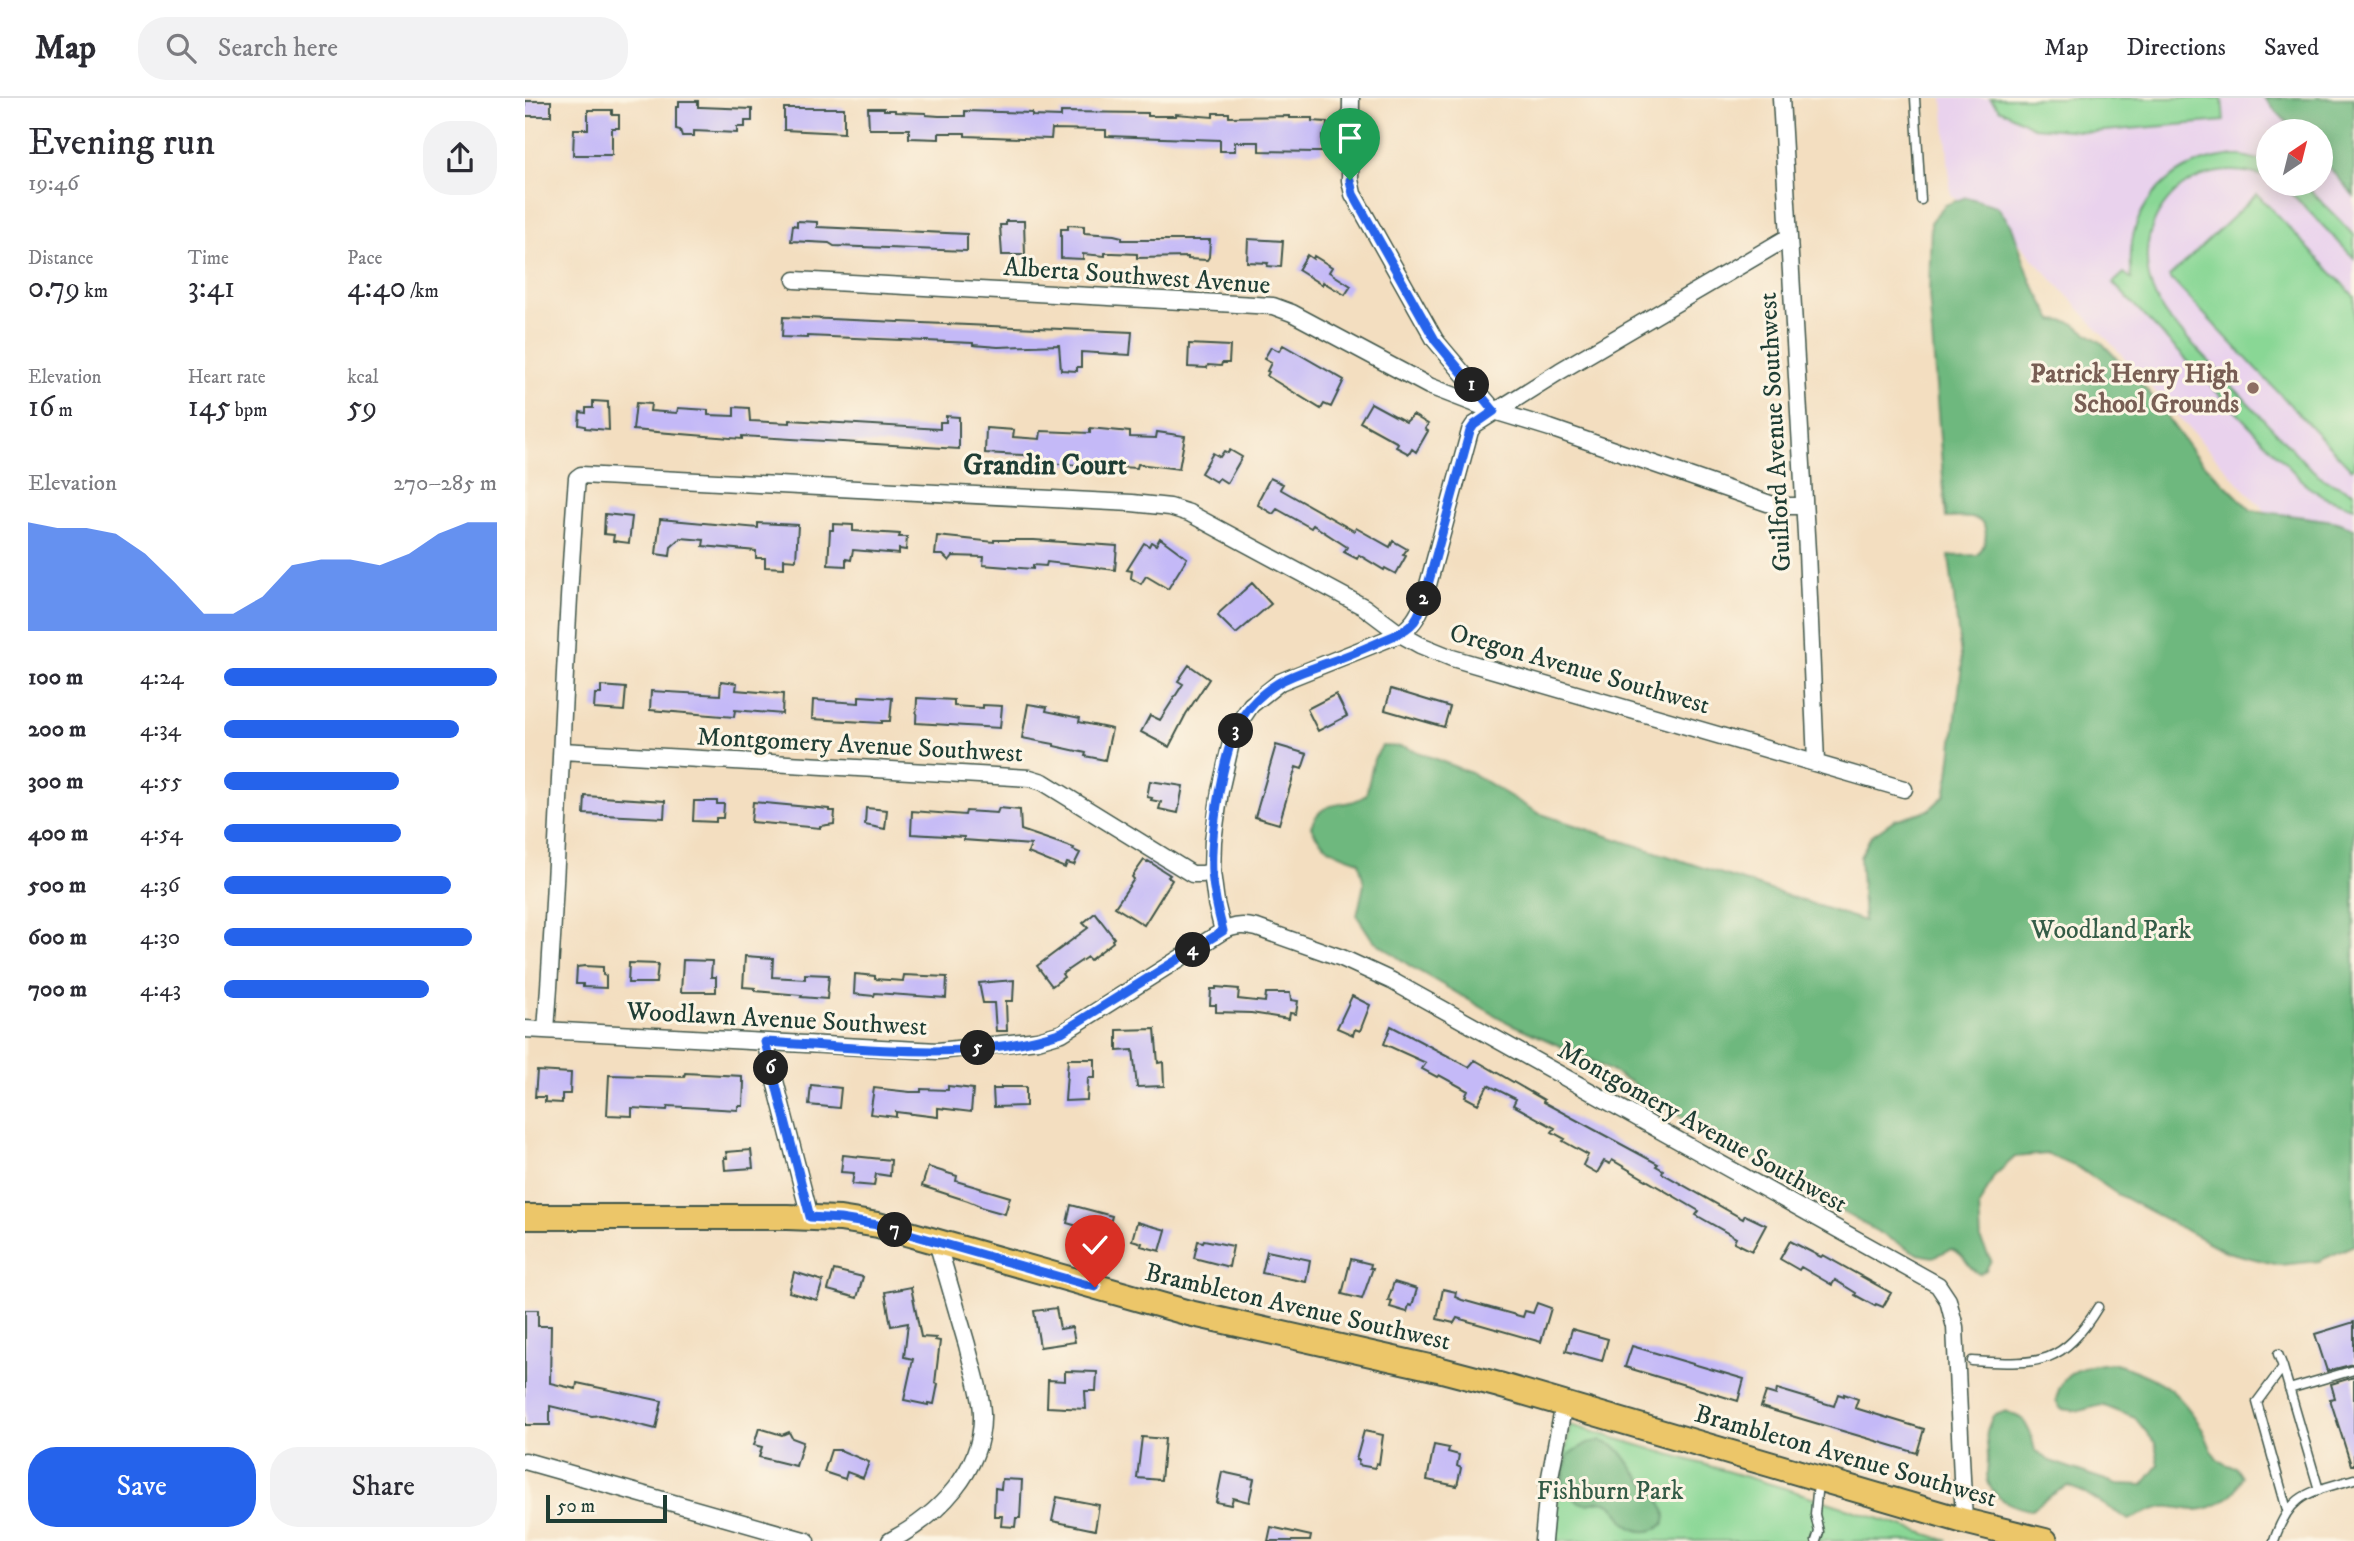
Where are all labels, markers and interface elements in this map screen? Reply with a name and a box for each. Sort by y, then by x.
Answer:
search box [138,17,628,80]
text: Map [35,28,96,69]
icon: search [162,29,200,67]
text: Search here [218,32,338,65]
text: Map [2044,33,2089,63]
text: Directions [2127,33,2226,63]
text: Saved [2264,33,2319,63]
pin [1320,108,1380,180]
text: Evening run [28,119,215,167]
icon: arrive [1331,119,1369,157]
north arrow [2256,119,2333,196]
map controls [2256,119,2333,196]
button: share [423,121,497,195]
text: 19:46 [28,169,79,198]
text: Distance [28,247,93,270]
text: Time [188,247,229,270]
text: Pace [347,247,382,270]
street label: Alberta Southwest Avenue [1002,251,1271,302]
text: 0.79 [28,270,80,307]
text: 3:41 [188,270,235,307]
text: 4:40 [347,270,406,307]
text: km [80,280,108,303]
text: /km [406,280,439,303]
street label: Guilford Avenue Southwest [1752,291,1799,572]
place label: Patrick Henry High School Grounds [2030,358,2239,421]
text: Elevation [28,366,102,389]
text: Heart rate [188,366,266,389]
text: kcal [347,366,379,389]
pin: 1 [1455,368,1489,402]
text: 1 [1468,373,1475,396]
marker: Patrick Henry High School Grounds [2245,380,2261,396]
text: 16 [28,389,55,426]
text: 145 [188,389,231,426]
text: 59 [347,389,377,426]
text: m [55,399,73,422]
text: bpm [231,399,267,422]
district label: Grandin Court [963,448,1127,483]
text: Elevation [28,469,117,498]
text: 270–285 m [393,469,497,498]
pin: 2 [1406,582,1441,616]
text: 2 [1419,587,1428,610]
street label: Oregon Avenue Southwest [1446,617,1713,722]
text: 100 m [28,663,83,692]
text: 4:24 [140,663,184,692]
pin: 3 [1219,714,1253,748]
text: 200 m [28,715,86,744]
text: 4:34 [140,715,181,744]
text: 3 [1232,719,1239,742]
street label: Montgomery Avenue Southwest [696,720,1024,771]
text: 300 m [28,767,84,796]
text: 4:55 [140,767,182,796]
text: 400 m [28,819,88,848]
text: 4:54 [140,819,183,848]
text: 500 m [28,871,86,900]
text: 4:36 [140,871,180,900]
park label: Woodland Park [2030,914,2191,947]
text: 600 m [28,923,87,952]
text: 4:30 [140,923,180,952]
pin: 4 [1175,932,1211,968]
text: 4 [1187,938,1198,961]
text: 700 m [28,975,87,1004]
text: 4:43 [140,975,181,1004]
street label: Woodlawn Avenue Southwest [625,995,928,1044]
pin: 5 [960,1030,995,1066]
street label: Montgomery Avenue Southwest [1552,1034,1853,1221]
text: 5 [973,1036,982,1059]
pin: 6 [754,1051,789,1086]
text: 6 [766,1056,775,1079]
pin: 7 [877,1212,913,1248]
pin [1065,1215,1125,1287]
text: 7 [889,1218,900,1241]
icon: check [1076,1226,1114,1264]
street label: Brambleton Avenue Southwest [1142,1256,1454,1359]
street label: Brambleton Avenue Southwest [1691,1397,2000,1515]
button: Save [28,1447,256,1527]
button: Share [270,1447,497,1527]
park label: Fishburn Park [1536,1475,1684,1508]
scale bar [546,1492,667,1524]
text: 50 m [557,1495,595,1518]

